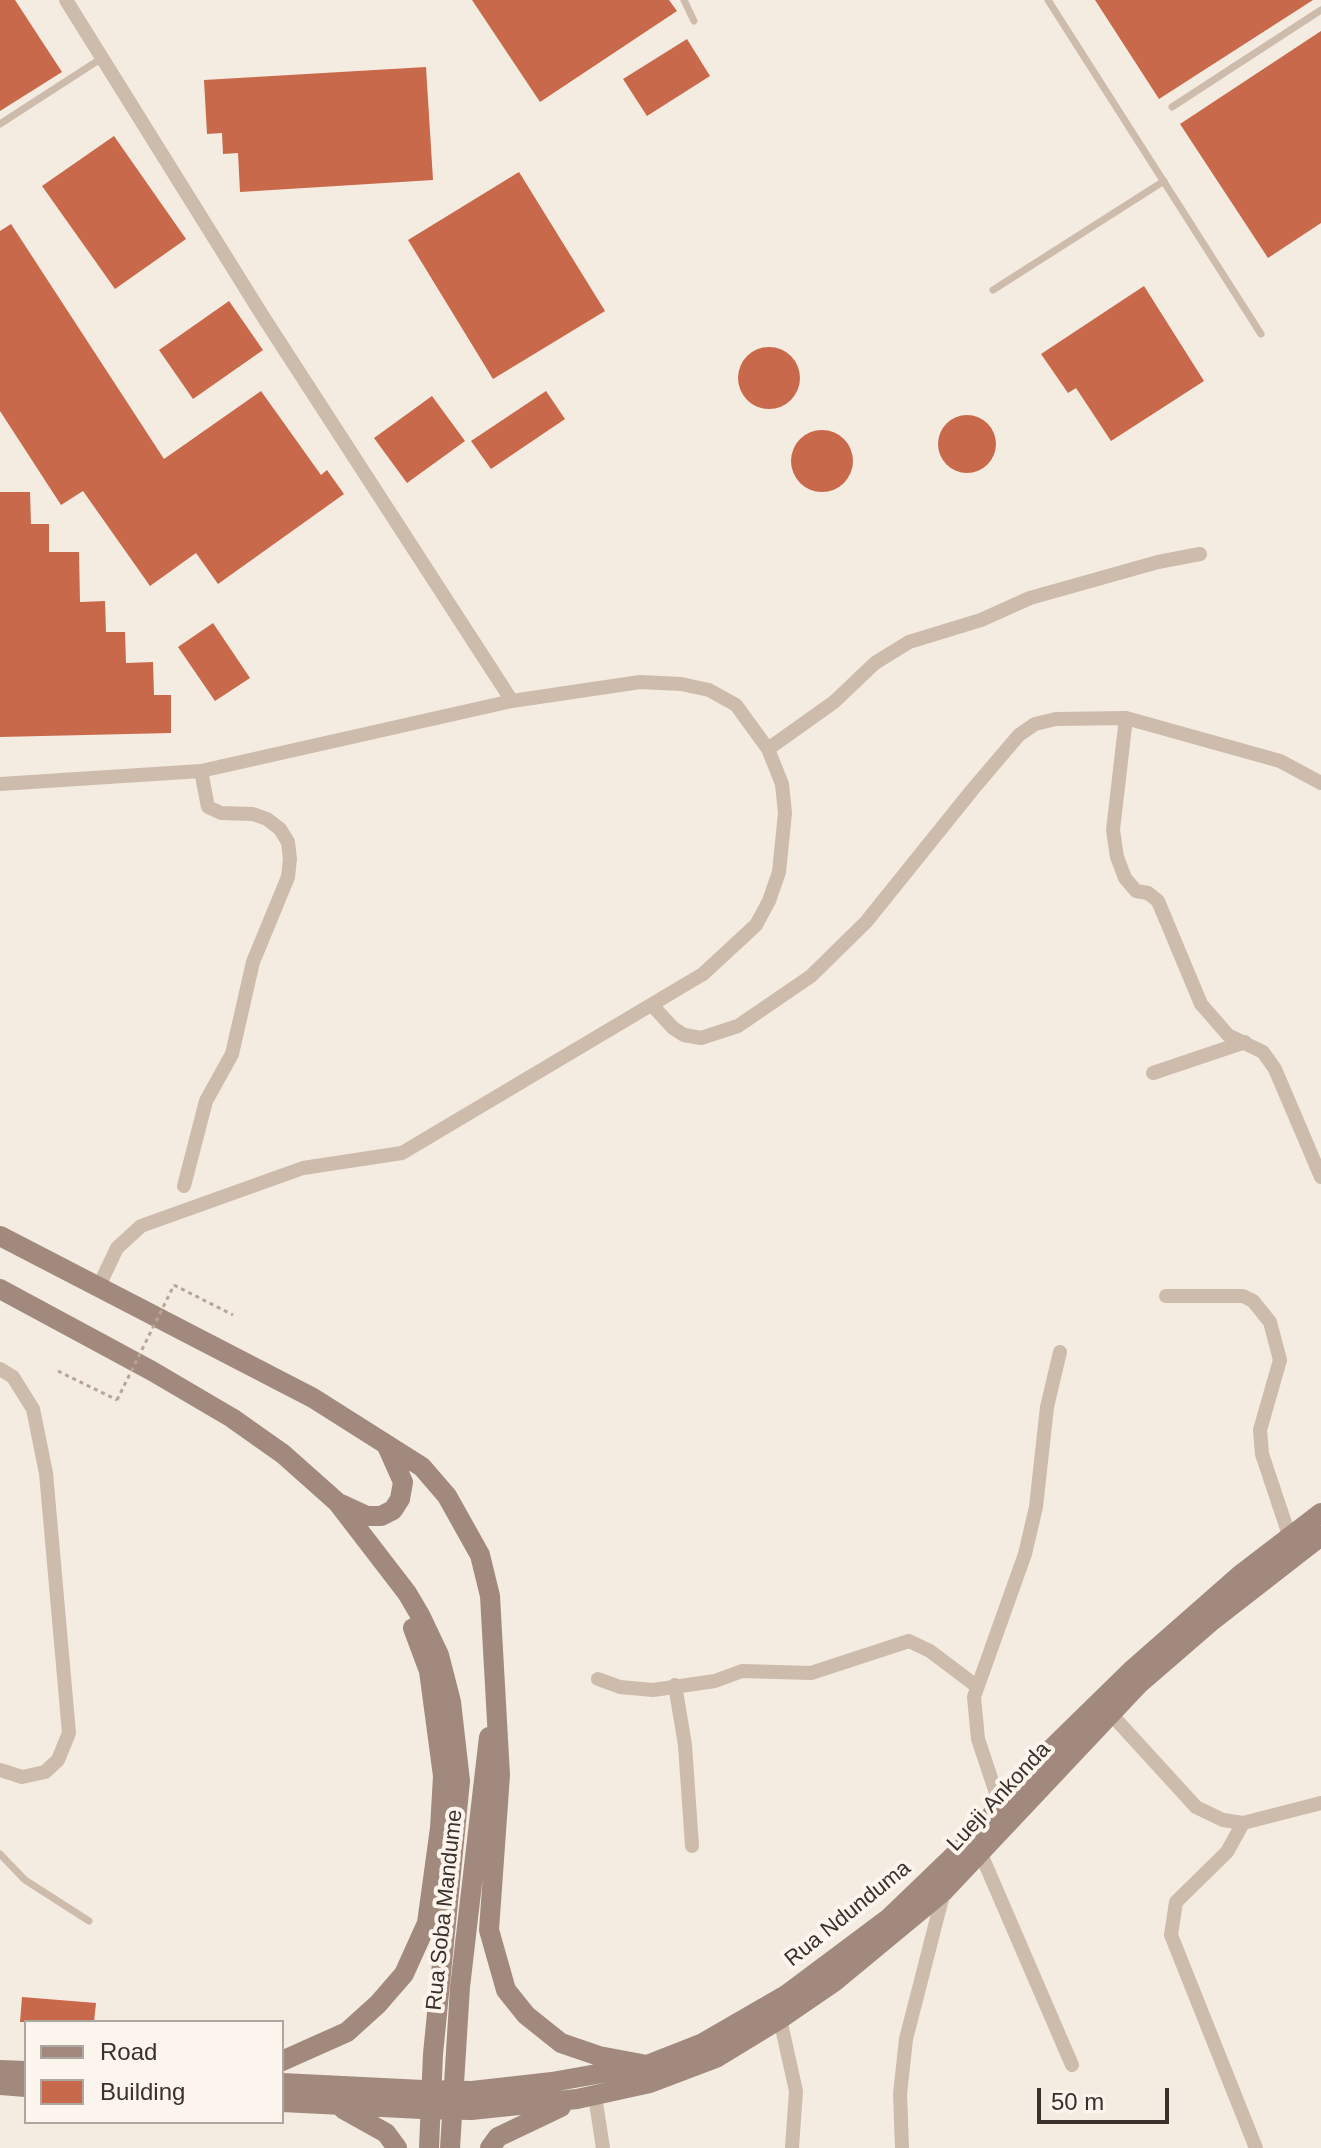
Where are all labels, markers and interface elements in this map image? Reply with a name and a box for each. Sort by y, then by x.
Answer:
street label: Lueji Ankonda [942,1737,1056,1857]
street label: Rua Soba Mandume [421,1808,469,2012]
street label: Rua Ndunduma [780,1855,916,1973]
legend [24,2020,284,2124]
text: Road [100,2038,157,2065]
scale bar [1041,2072,1173,2122]
text: Building [100,2078,185,2105]
text: 50 m [1051,2088,1104,2115]

